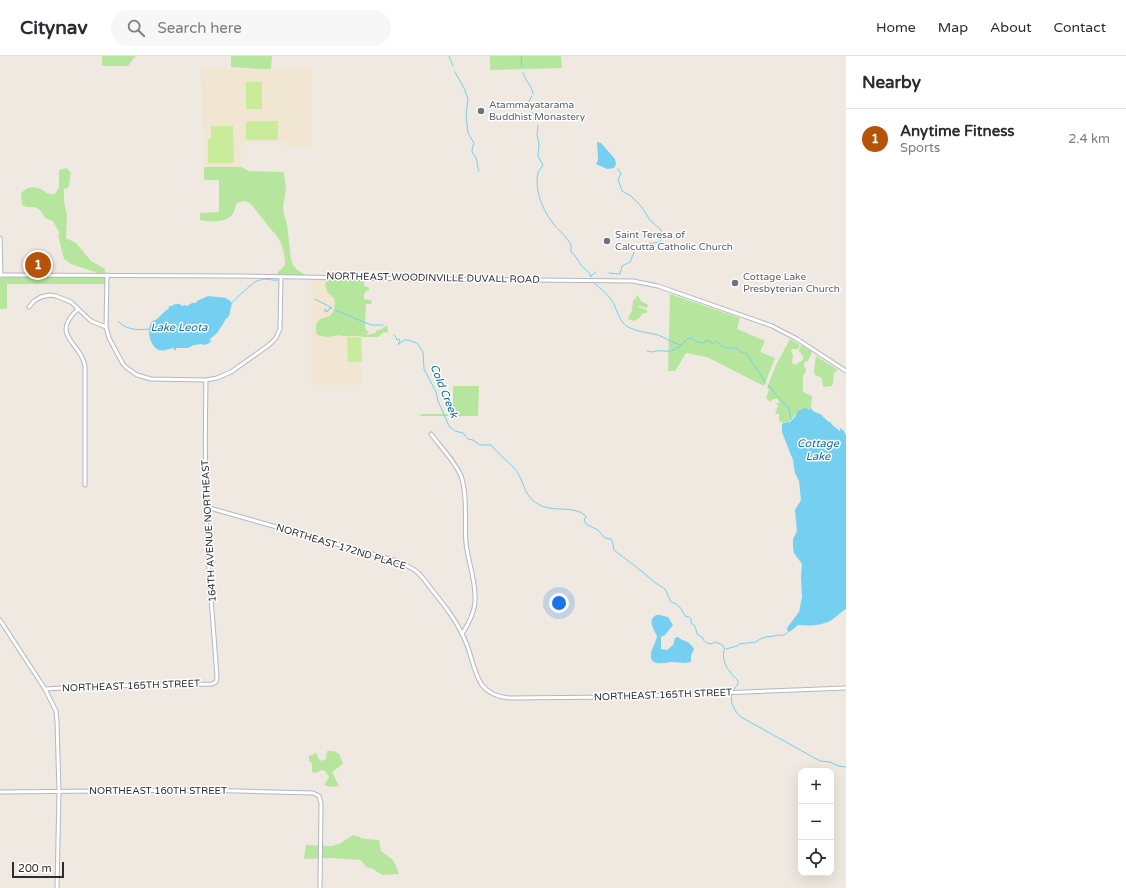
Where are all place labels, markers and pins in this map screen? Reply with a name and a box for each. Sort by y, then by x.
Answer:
place label: Atammayatarama Buddhist Monastery [489,99,586,123]
marker: Atammayatarama Buddhist Monastery [476,106,486,116]
place label: Saint Teresa of Calcutta Catholic Church [615,229,733,253]
marker: Saint Teresa of Calcutta Catholic Church [602,236,612,246]
pin: 1 [25,250,51,280]
place label: Cottage Lake Presbyterian Church [743,271,840,295]
marker: Cottage Lake Presbyterian Church [730,278,740,288]

